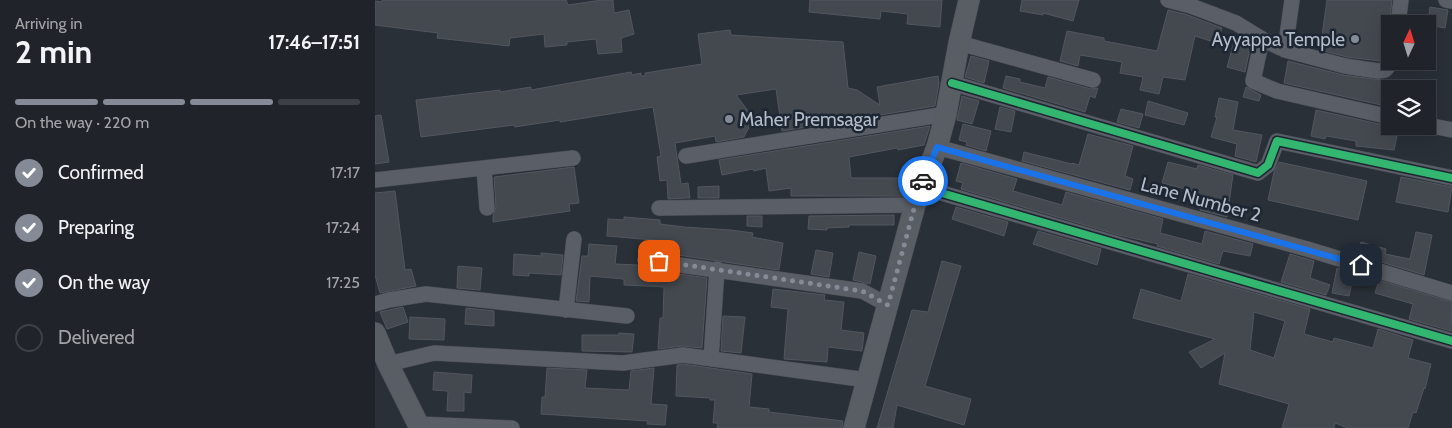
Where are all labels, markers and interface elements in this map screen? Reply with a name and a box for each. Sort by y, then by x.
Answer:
text: Arriving in [15,14,82,33]
north arrow [1381,15,1436,70]
map controls [1381,15,1436,135]
place label: Ayyappa Temple [1212,28,1345,51]
text: 17:46–17:51 [268,31,360,54]
text: 2 min [15,32,92,71]
marker: Ayyappa Temple [1349,33,1361,45]
button: layers [1381,80,1436,135]
place label: Maher Premsagar [739,108,878,131]
text: On the way · 220 m [15,113,149,132]
marker: Maher Premsagar [723,113,735,125]
courier [898,156,948,206]
icon: check [15,159,43,187]
text: Confirmed [58,161,144,184]
text: 17:17 [330,163,360,182]
icon: car [909,167,937,195]
street label: Lane Number 2 [1138,172,1264,227]
icon: check [15,214,43,242]
text: Preparing [58,216,134,239]
text: 17:24 [326,218,360,237]
pin [638,240,680,282]
pin [1340,244,1382,286]
icon: bag [645,247,673,275]
icon: home [1347,251,1375,279]
icon: check [15,269,43,297]
text: On the way [58,271,150,294]
text: 17:25 [326,273,360,292]
text: Delivered [58,326,135,349]

